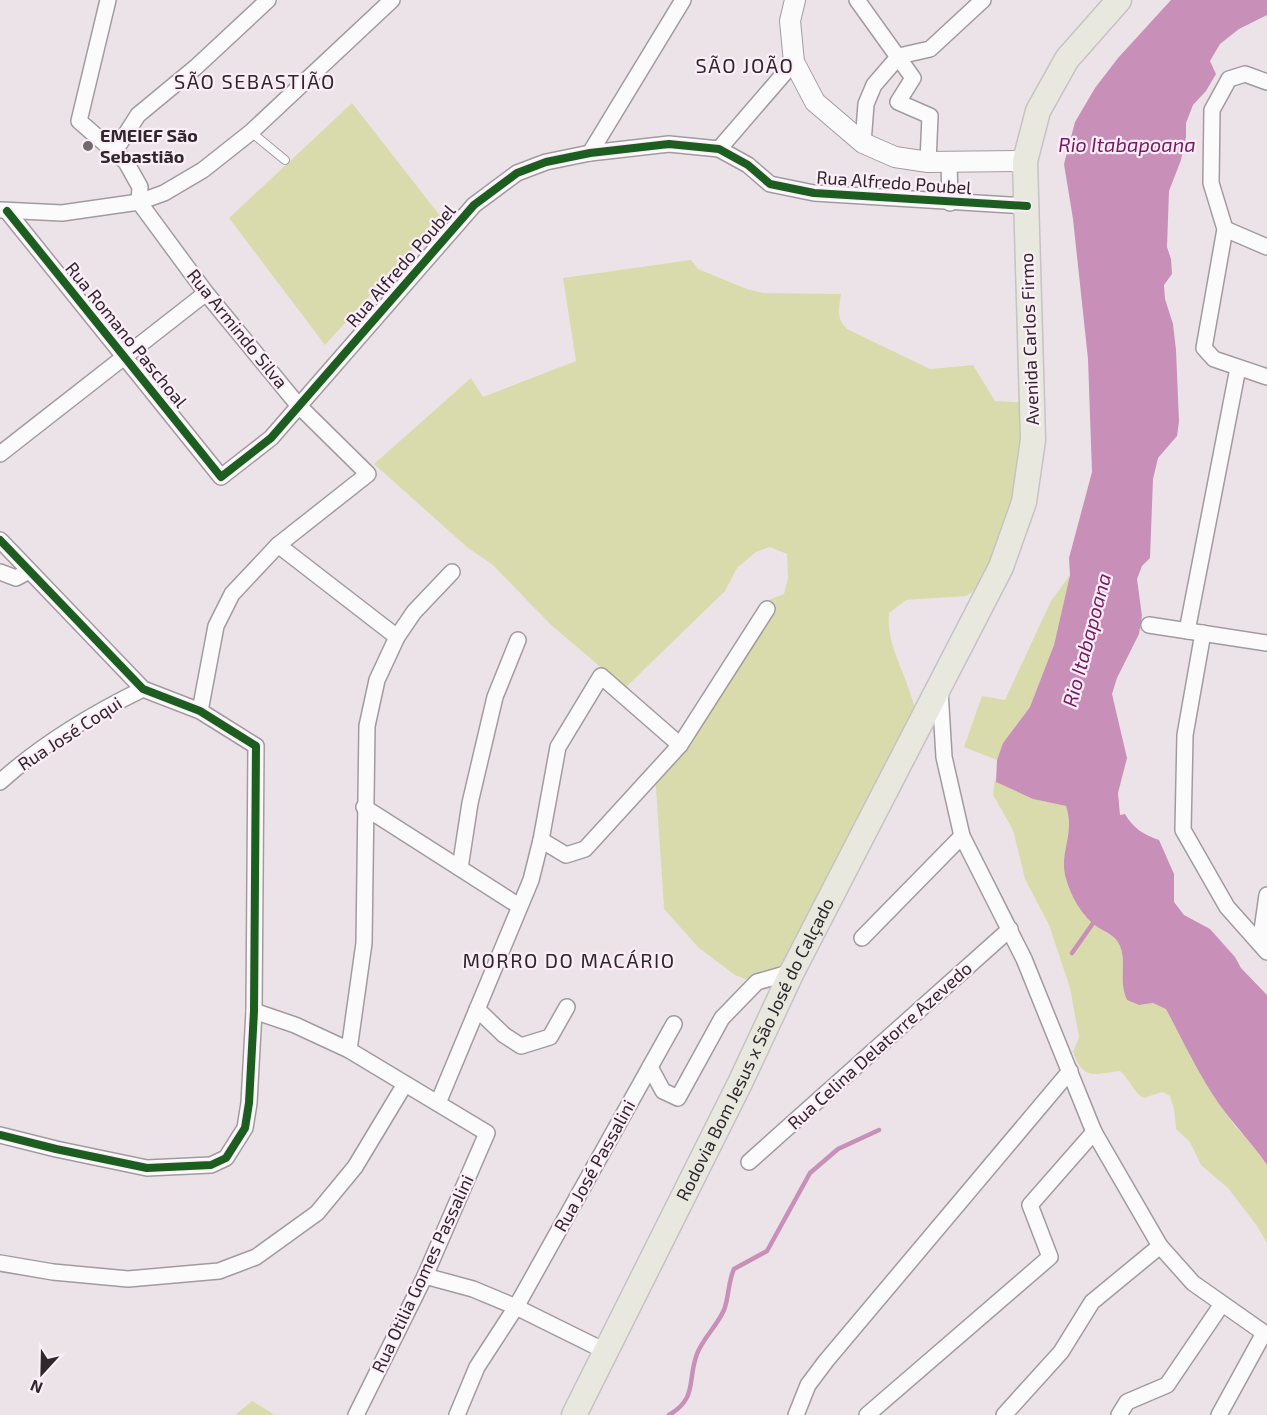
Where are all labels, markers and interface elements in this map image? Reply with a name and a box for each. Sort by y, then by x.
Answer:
district label: SÃO JOÃO [696,53,794,77]
district label: SÃO SEBASTIÃO [174,69,336,93]
place label: EMEIEF São Sebastião [100,124,198,167]
water label: Rio Itabapoana [1058,132,1196,156]
marker: EMEIEF São Sebastião [81,139,95,153]
street label: Rua Alfredo Poubel [816,166,973,198]
street label: Rua Alfredo Poubel [341,199,460,331]
street label: Avenida Carlos Firmo [1015,252,1043,426]
street label: Rua Romano Paschoal [61,257,193,412]
street label: Rua Armindo Silva [183,264,293,393]
water label: Rio Itabapoana [1057,570,1115,709]
street label: Rua José Coqui [13,691,126,775]
street label: Rodovia Bom Jesus x São José do Calçado [671,894,838,1204]
district label: MORRO DO MACÁRIO [462,948,676,972]
street label: Rua Celina Delatorre Azevedo [783,957,976,1134]
street label: Rua José Passalini [549,1096,639,1235]
street label: Rua Otilia Gomes Passalini [367,1171,478,1376]
north arrow [12,1343,72,1403]
text: N [27,1376,45,1398]

